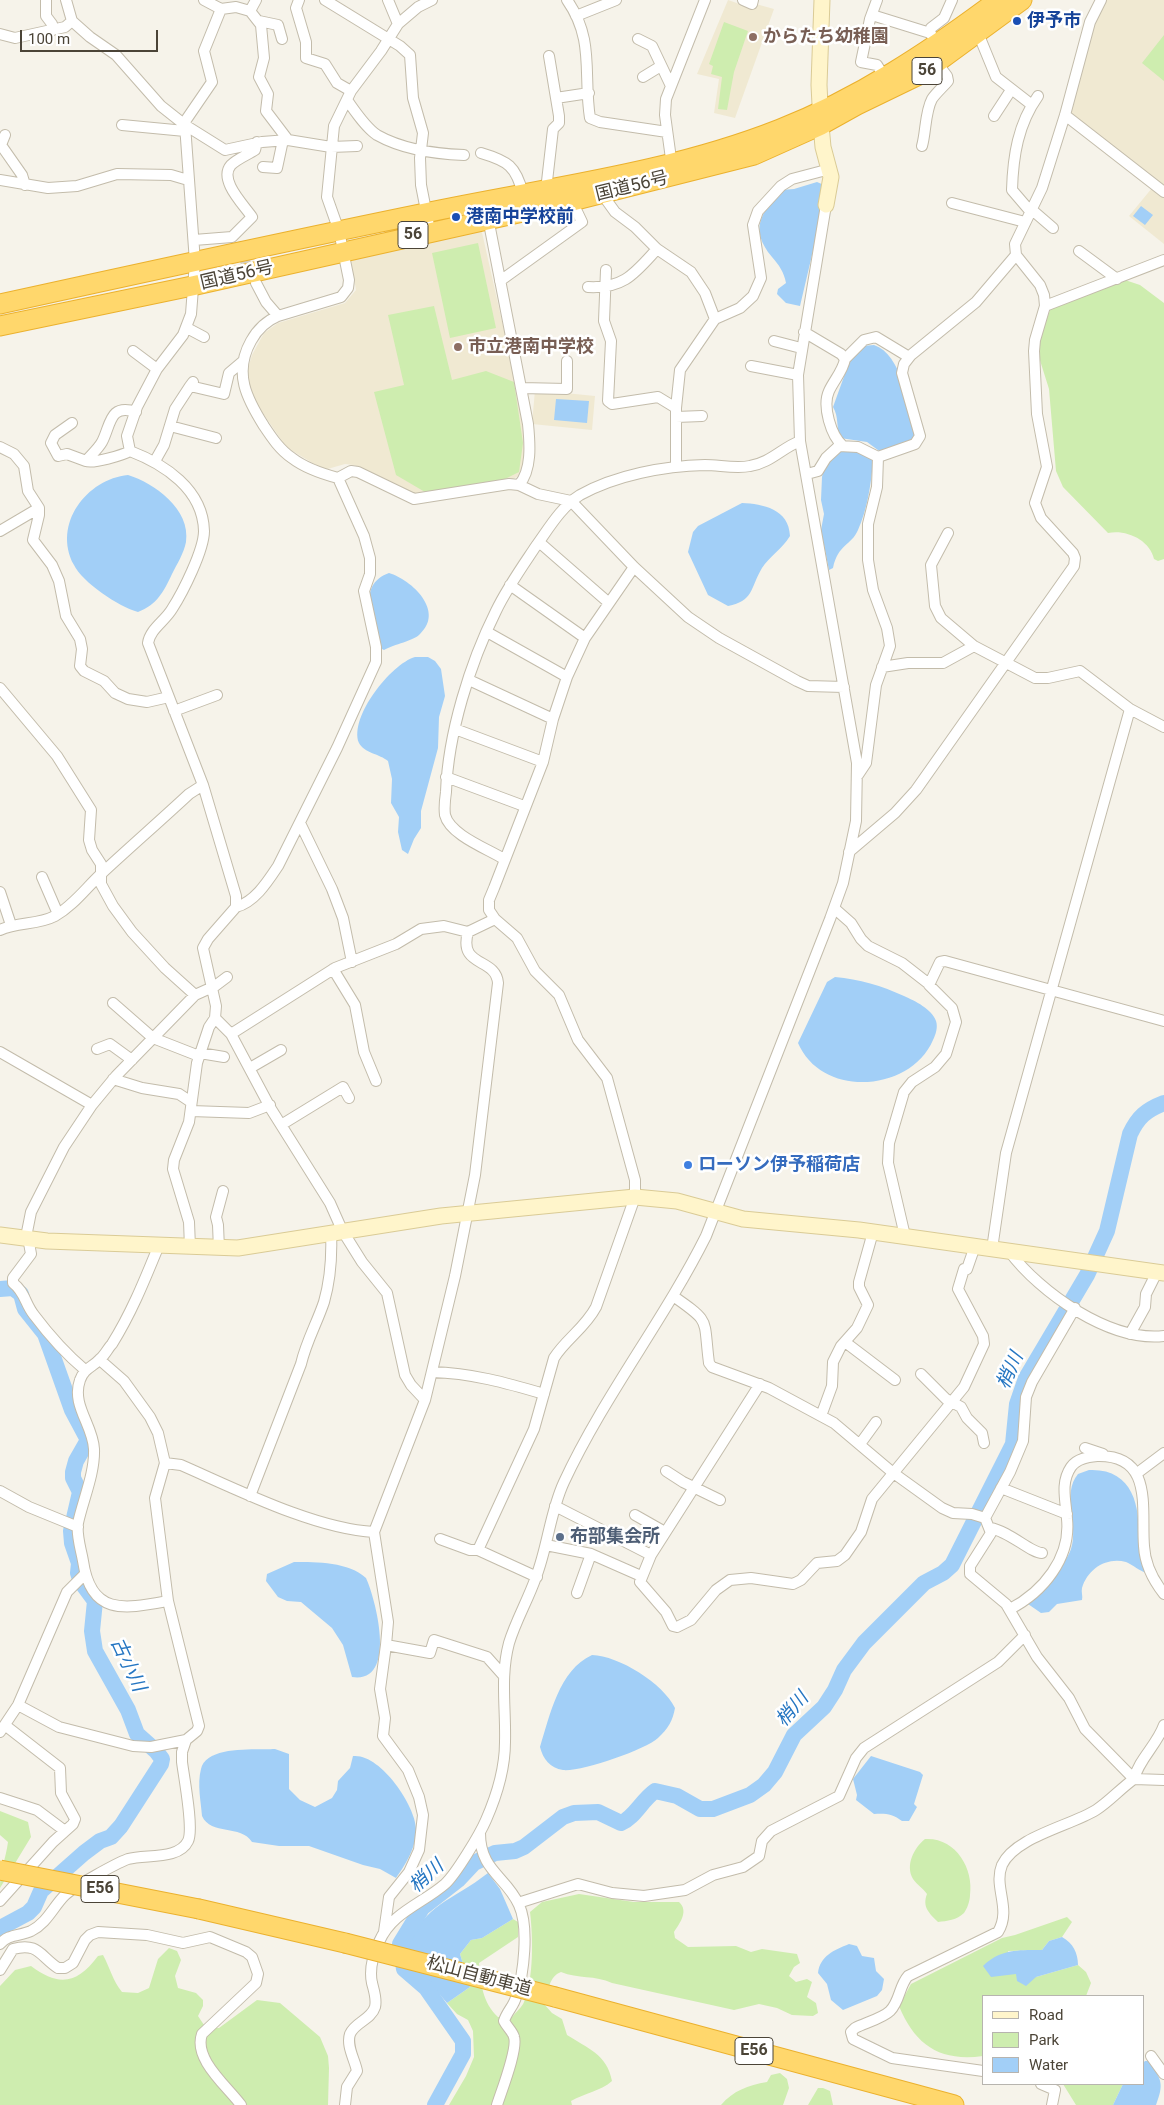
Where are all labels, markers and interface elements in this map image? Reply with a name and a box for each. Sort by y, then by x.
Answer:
place label: 伊予市 [1027,10,1081,32]
marker: 伊予市 [1011,15,1023,27]
scale bar [22,20,160,52]
place label: からたち幼稚園 [763,26,889,48]
text: 100 m [28,30,70,48]
marker: からたち幼稚園 [747,31,759,43]
road number: 56 [912,58,942,84]
street label: 国道56号 [593,168,671,206]
place label: 港南中学校前 [466,206,574,228]
marker: 港南中学校前 [450,211,462,223]
road number: 56 [398,222,428,248]
street label: 国道56号 [198,257,276,295]
place label: 市立港南中学校 [468,336,594,358]
marker: 市立港南中学校 [452,341,464,353]
place label: ローソン伊予稲荷店 [698,1154,860,1176]
marker: ローソン伊予稲荷店 [682,1159,694,1171]
water label: 梢川 [993,1349,1029,1393]
place label: 布部集会所 [570,1526,660,1548]
marker: 布部集会所 [554,1531,566,1543]
water label: 古小川 [105,1634,149,1696]
water label: 梢川 [772,1688,814,1732]
water label: 梢川 [405,1856,449,1898]
road number: E56 [81,1876,119,1902]
street label: 松山自動車道 [424,1953,534,2001]
legend [982,1995,1144,2085]
text: Road [1029,2006,1063,2024]
text: Park [1029,2031,1059,2049]
road number: E56 [735,2038,773,2064]
text: Water [1029,2056,1068,2074]

